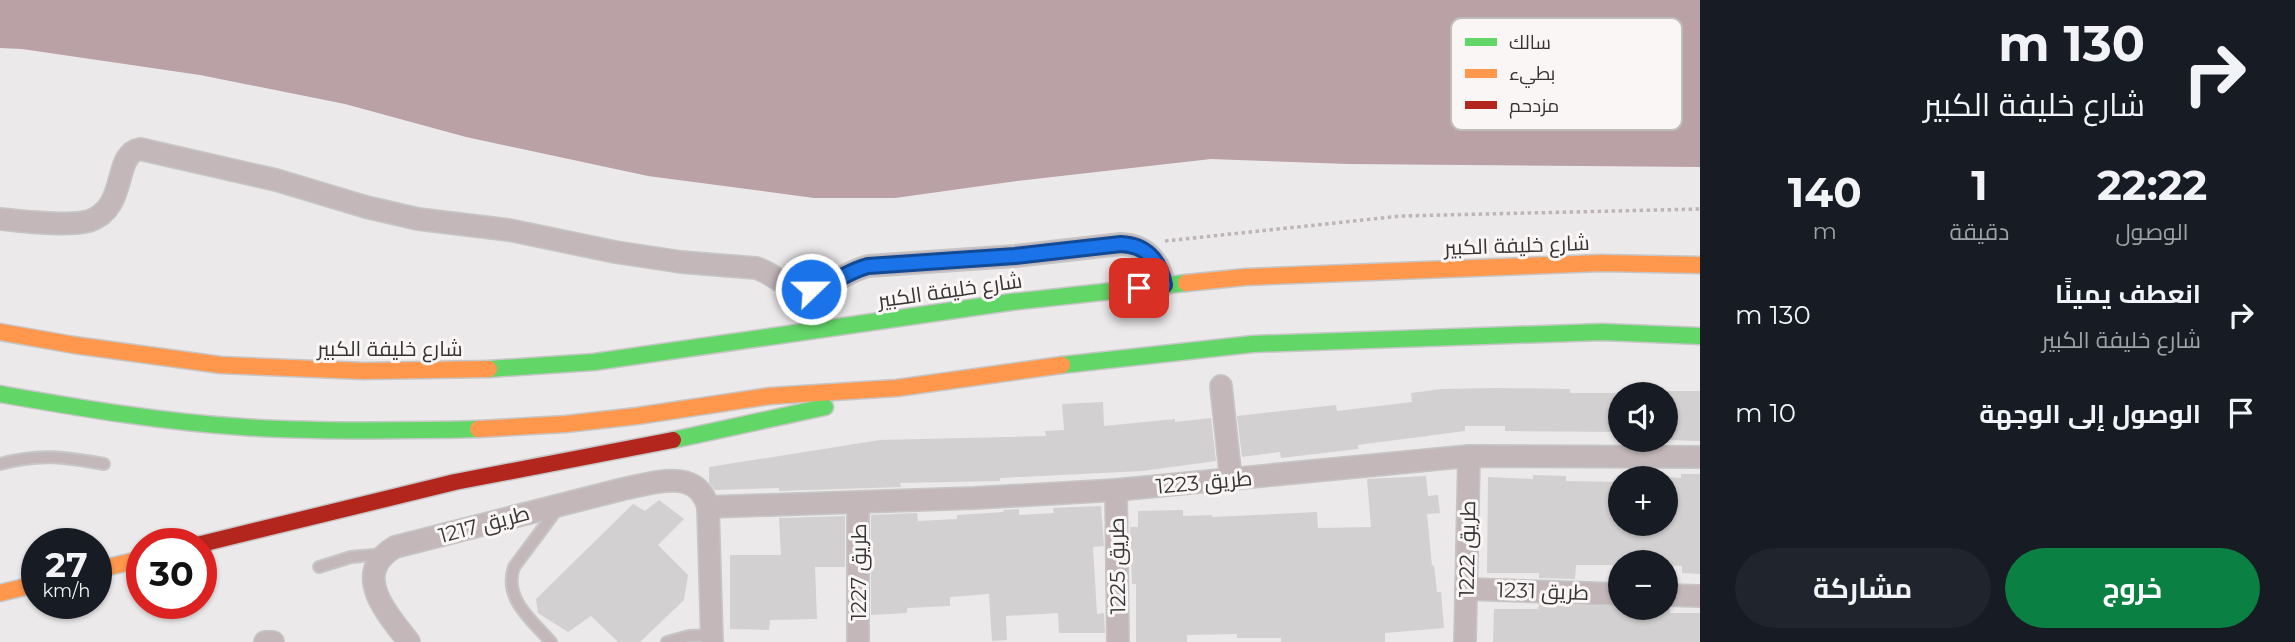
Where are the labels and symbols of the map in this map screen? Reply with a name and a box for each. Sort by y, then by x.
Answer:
legend [1451,18,1682,130]
text: سالك [1509,31,1551,54]
text: بطيء [1509,62,1555,88]
text: مزدحم [1509,94,1559,119]
street label: شارع خليفة الكبير [1443,230,1590,262]
position arrow [774,252,848,326]
pin [1109,258,1169,318]
street label: شارع خليفة الكبير [875,268,1024,315]
street label: شارع خليفة الكبير [316,336,463,363]
street label: طريق 1223 [1155,465,1253,500]
street label: طريق 1217 [436,500,532,549]
street label: طريق 1222 [1454,500,1481,598]
street label: طريق 1225 [1104,517,1131,615]
street label: طريق 1227 [846,523,872,621]
speed limit sign: 30 [126,528,217,619]
street label: طريق 1231 [1496,577,1590,606]

